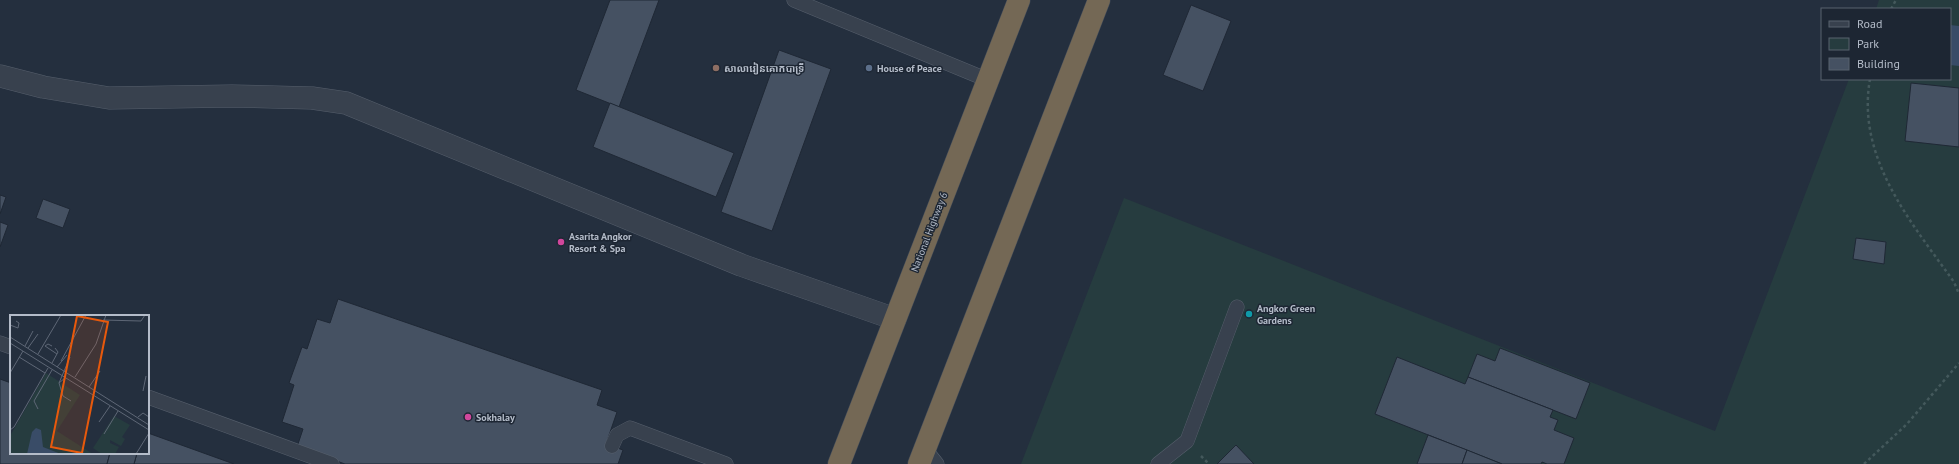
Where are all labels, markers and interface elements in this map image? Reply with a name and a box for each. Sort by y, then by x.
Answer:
legend [1821,8,1951,80]
text: Road [1857,16,1882,31]
text: Park [1857,36,1879,51]
text: Building [1857,56,1900,71]
place label: សាលារៀនគោកបាទ្រី [724,62,804,75]
place label: House of Peace [877,62,942,75]
marker: សាលារៀនគោកបាទ្រី [711,63,721,73]
marker: House of Peace [864,63,874,73]
street label: National Highway 6 [908,190,950,274]
place label: Asarita Angkor Resort & Spa [569,230,632,255]
marker: Asarita Angkor Resort & Spa [556,237,566,247]
place label: Angkor Green Gardens [1257,302,1315,327]
marker: Angkor Green Gardens [1244,309,1254,319]
inset map [10,315,149,454]
place label: Sokhalay [476,411,515,424]
marker: Sokhalay [463,412,473,422]

